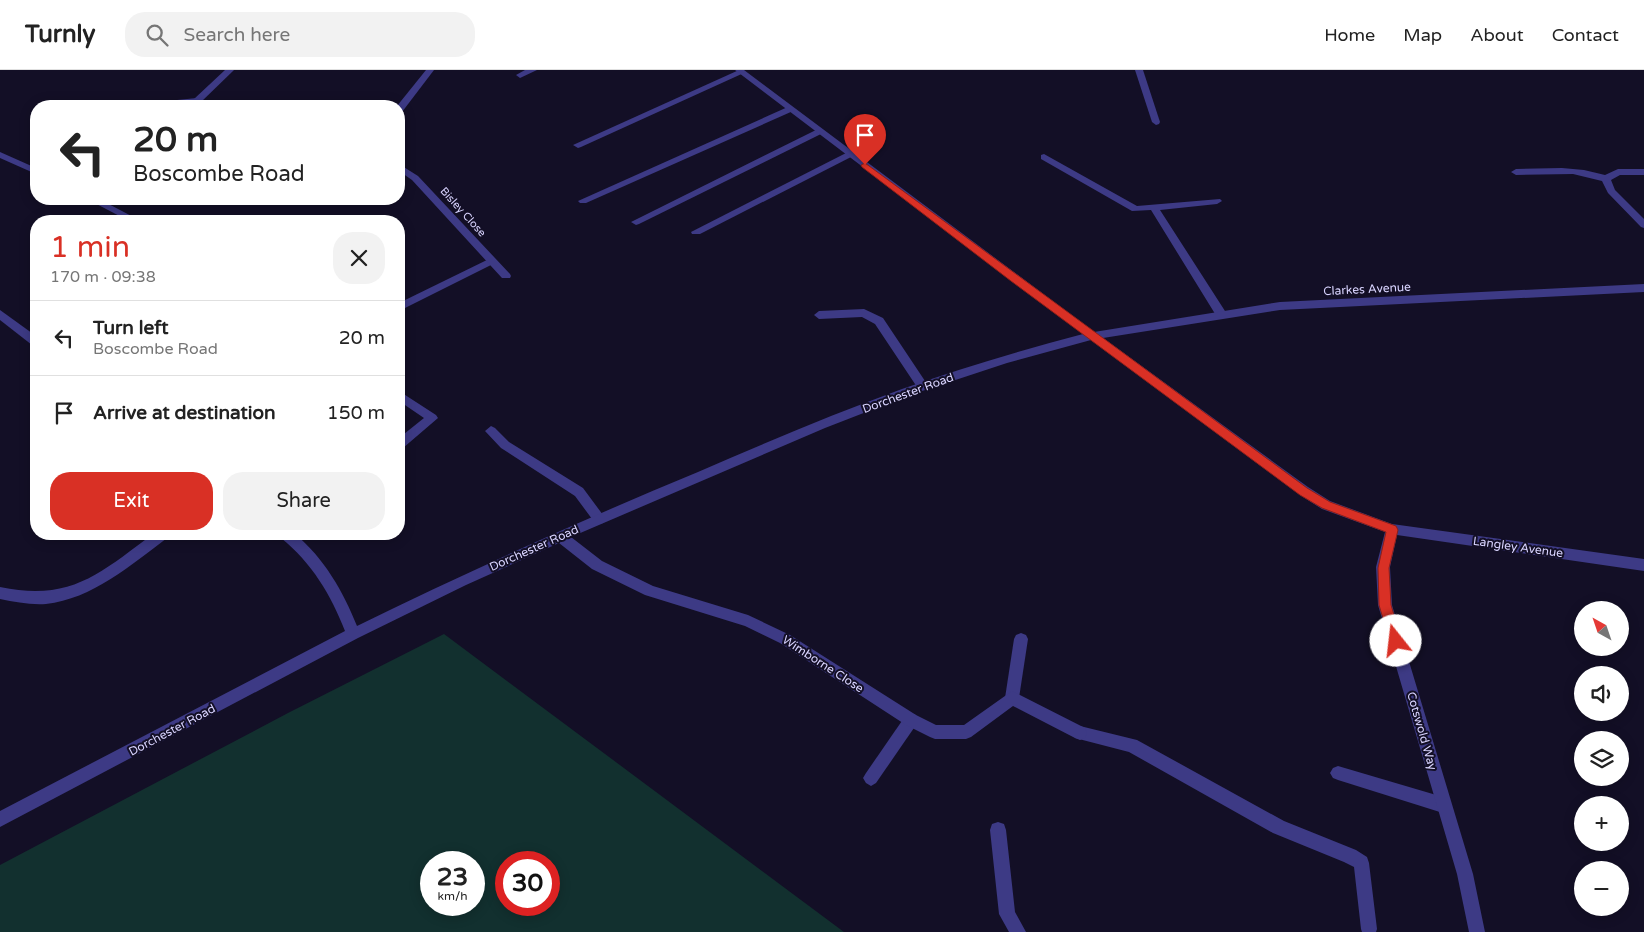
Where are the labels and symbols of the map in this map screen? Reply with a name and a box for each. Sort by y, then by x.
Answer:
pin [844,114,886,165]
street label: Bisley Close [437,185,489,239]
street label: Clarkes Avenue [1323,280,1411,298]
street label: Dorchester Road [861,370,955,416]
street label: Dorchester Road [487,522,581,574]
street label: Langley Avenue [1472,534,1564,560]
north arrow [1574,601,1629,656]
position arrow [1369,614,1421,666]
street label: Wimborne Close [780,633,866,696]
street label: Cotswold Way [1404,690,1440,772]
street label: Dorchester Road [126,701,218,759]
speed limit sign: 30 [495,851,560,916]

